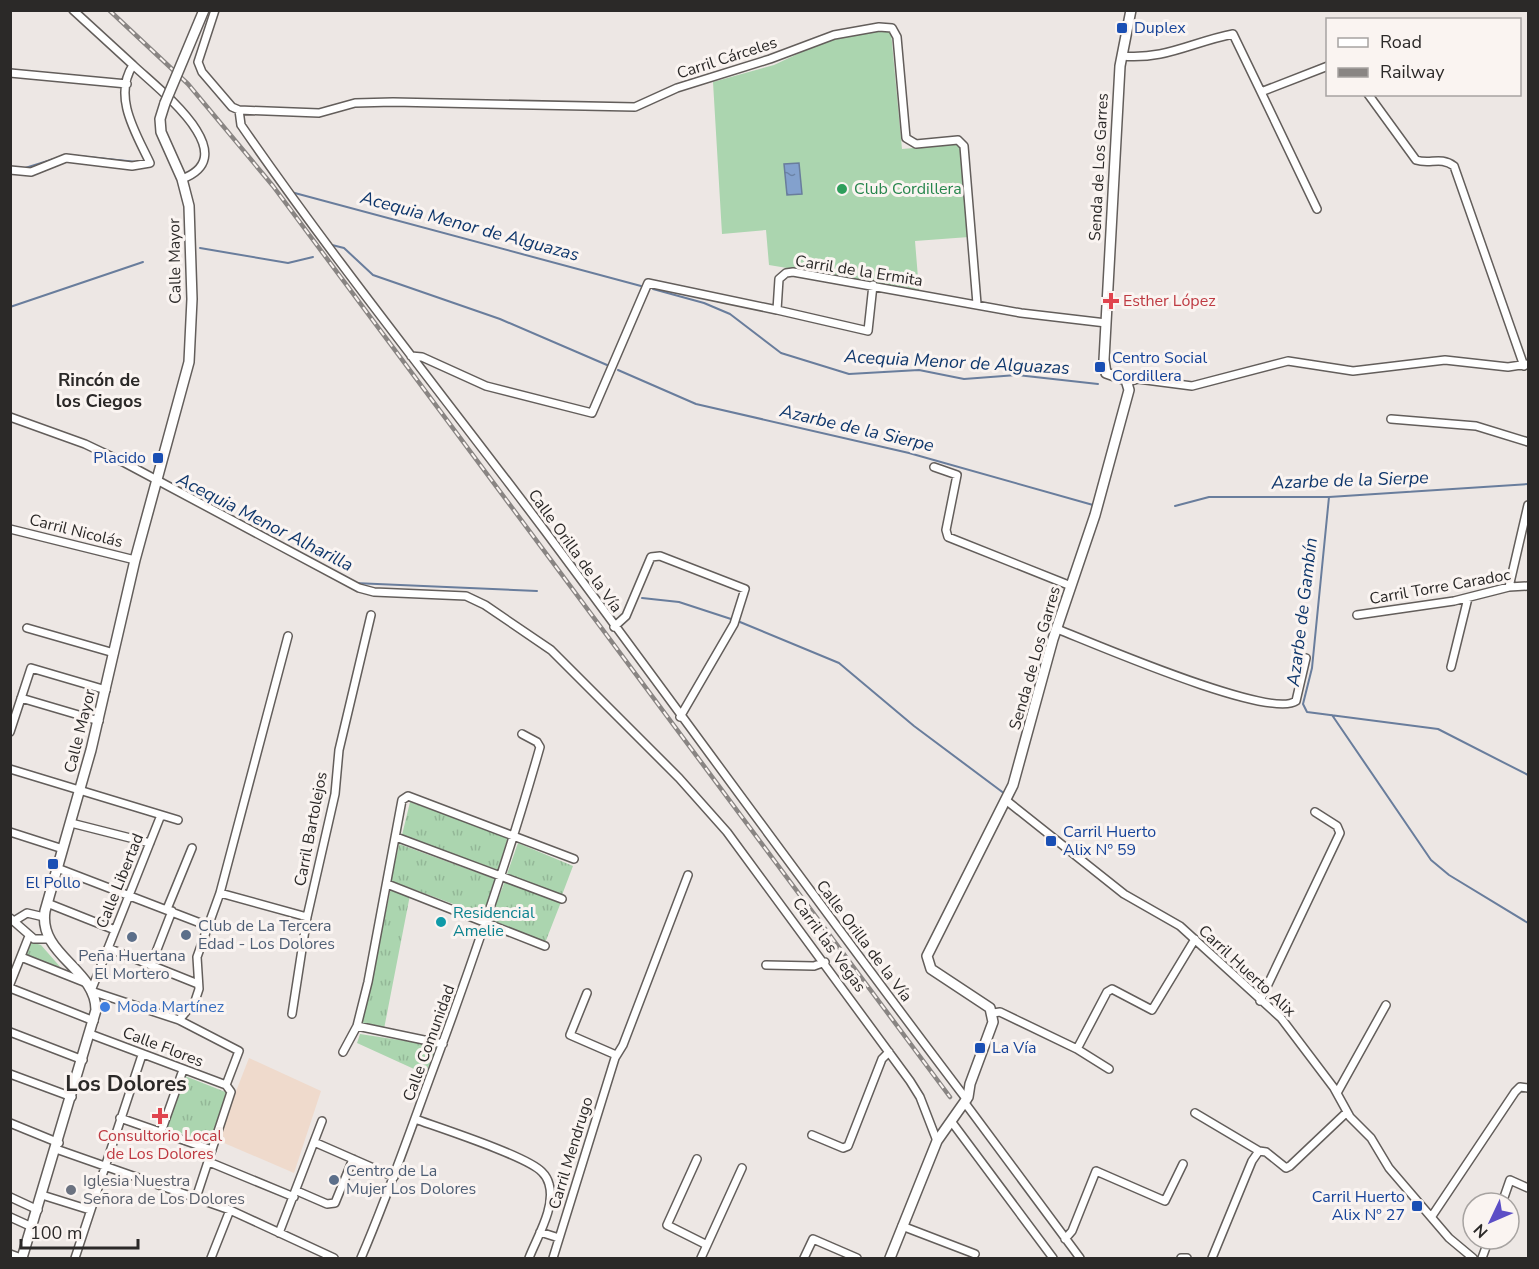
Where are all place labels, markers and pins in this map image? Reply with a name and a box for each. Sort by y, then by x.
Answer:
place label: Duplex [1134,17,1186,39]
marker: Duplex [1115,21,1129,35]
place label: Club Cordillera [854,178,962,200]
marker: Club Cordillera [835,182,849,196]
place label: Esther López [1123,290,1216,312]
marker: Esther López [1104,294,1118,308]
place label: Centro Social Cordillera [1112,347,1207,387]
marker: Centro Social Cordillera [1093,360,1107,374]
place label: Placido [93,447,146,469]
marker: Placido [151,451,165,465]
place label: Carril Huerto Alix Nº 59 [1063,821,1156,861]
marker: Carril Huerto Alix Nº 59 [1044,834,1058,848]
marker: El Pollo [46,857,60,871]
place label: El Pollo [25,872,81,894]
place label: Residencial Amelie [453,902,535,942]
place label: Club de La Tercera Edad - Los Dolores [198,915,335,955]
marker: Residencial Amelie [434,915,448,929]
marker: Club de La Tercera Edad - Los Dolores [179,928,193,942]
marker: Peña Huertana El Mortero [125,930,139,944]
place label: Peña Huertana El Mortero [78,945,186,985]
place label: Moda Martínez [117,996,224,1018]
marker: Moda Martínez [98,1000,112,1014]
place label: La Vía [992,1037,1037,1059]
marker: La Vía [973,1041,987,1055]
marker: Consultorio Local de Los Dolores [151,1107,169,1125]
place label: Consultorio Local de Los Dolores [98,1125,222,1165]
place label: Centro de La Mujer Los Dolores [346,1160,476,1200]
place label: Iglesia Nuestra Señora de Los Dolores [83,1170,245,1210]
marker: Centro de La Mujer Los Dolores [327,1173,341,1187]
marker: Iglesia Nuestra Señora de Los Dolores [64,1183,78,1197]
place label: Carril Huerto Alix Nº 27 [1312,1186,1405,1226]
marker: Carril Huerto Alix Nº 27 [1410,1199,1424,1213]

